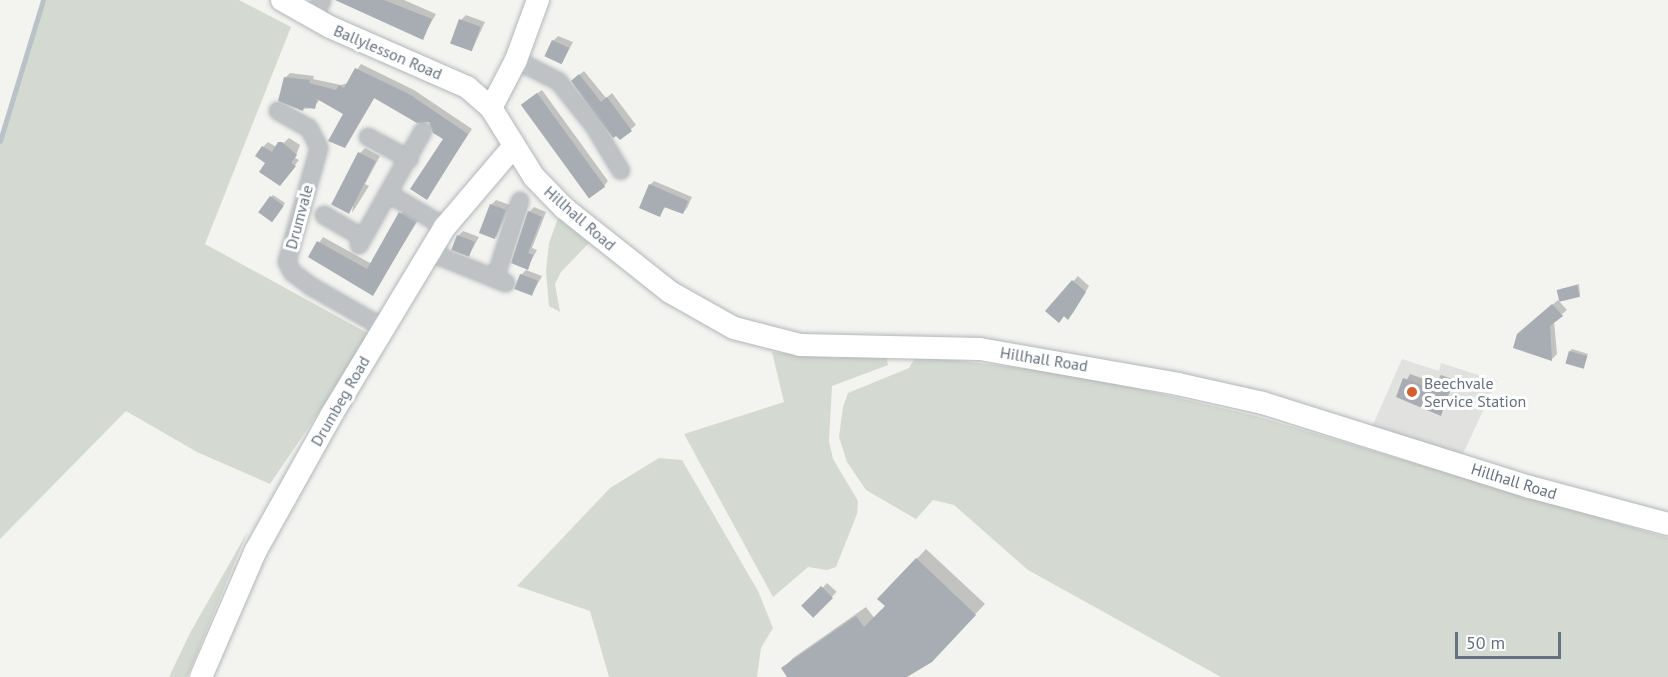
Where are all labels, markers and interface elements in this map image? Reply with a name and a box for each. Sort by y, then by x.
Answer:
street label: Ballylesson Road [331,21,445,83]
street label: Hillhall Road [540,182,620,254]
street label: Drumvale [281,183,317,251]
street label: Hillhall Road [999,343,1089,375]
street label: Drumbeg Road [306,353,374,449]
place label: Beechvale Service Station [1424,373,1526,411]
marker: Beechvale Service Station [1405,385,1419,399]
street label: Hillhall Road [1469,459,1559,503]
scale bar [1458,620,1564,658]
text: 50 m [1466,631,1505,654]

